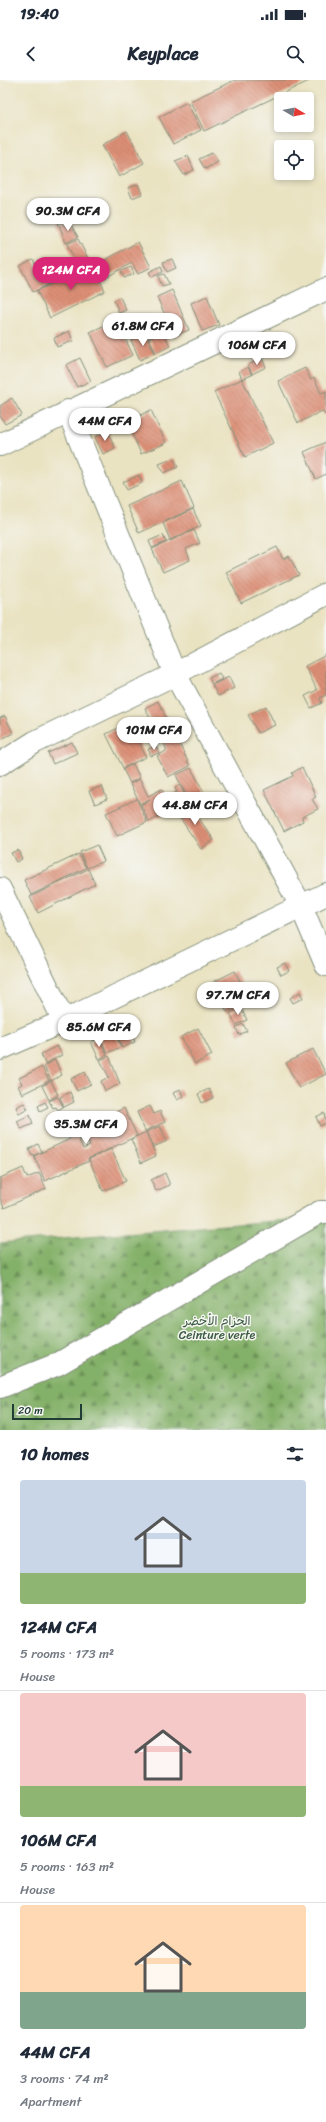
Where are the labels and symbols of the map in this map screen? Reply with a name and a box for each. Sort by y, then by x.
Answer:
north arrow [274,92,314,132]
pin: 90.3M CFA [22,198,114,232]
pin: 124M CFA [30,257,112,291]
pin: 61.8M CFA [97,313,189,347]
pin: 106M CFA [216,332,298,366]
pin: 44M CFA [68,408,142,442]
pin: 101M CFA [113,717,195,751]
pin: 44.8M CFA [149,792,241,826]
pin: 97.7M CFA [192,982,284,1016]
pin: 85.6M CFA [53,1014,145,1048]
pin: 35.3M CFA [40,1111,132,1145]
park label: الحزام الأخضر Ceinture verte [179,1310,256,1346]
scale bar [12,1402,82,1421]

